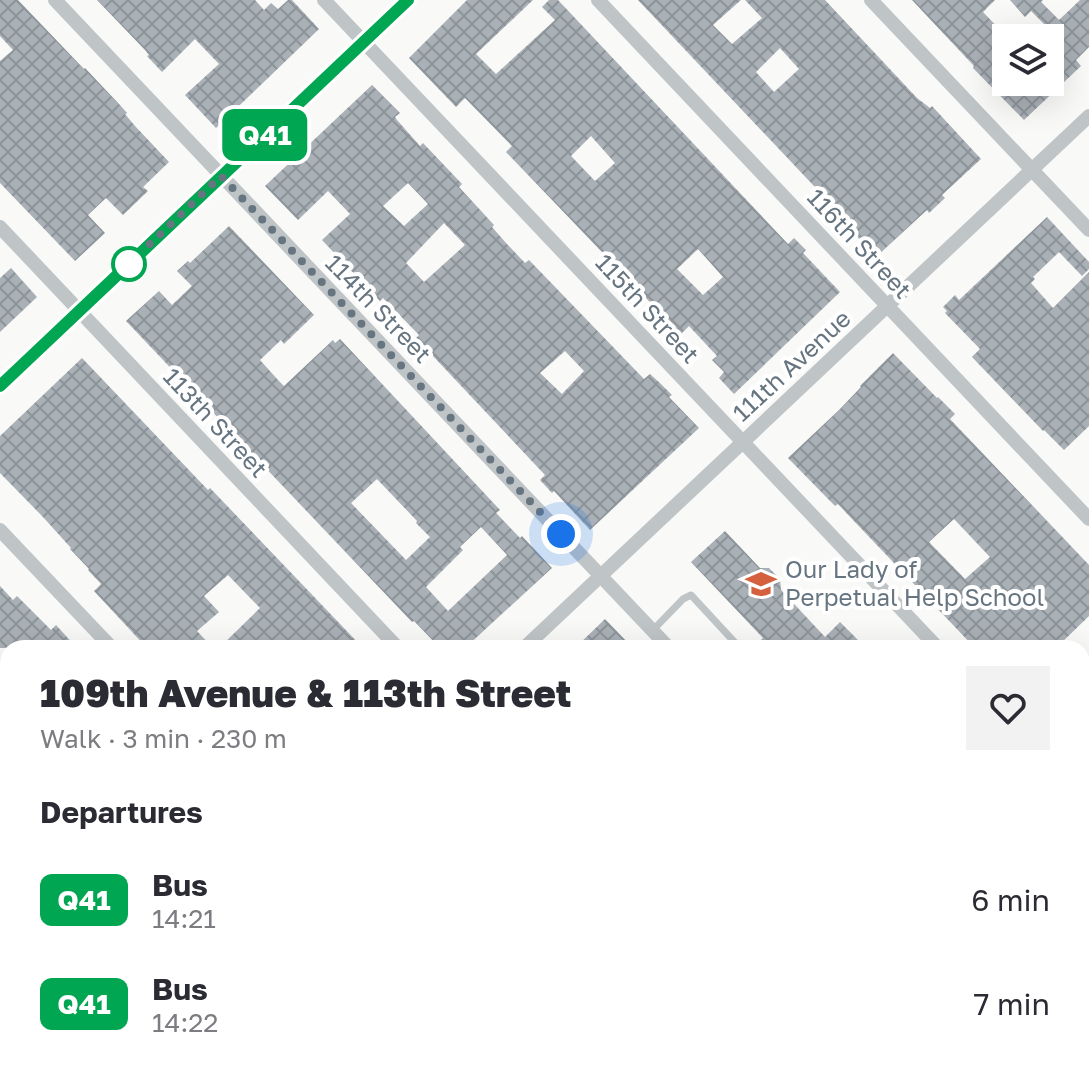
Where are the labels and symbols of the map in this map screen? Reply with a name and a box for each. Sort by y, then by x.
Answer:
line badge: Q41 [219,109,311,161]
street label: 116th Street [802,182,918,304]
unlabelled marker [112,247,146,281]
street label: 115th Street [590,247,706,369]
street label: 114th Street [320,248,438,368]
street label: 111th Avenue [726,303,856,427]
street label: 113th Street [158,361,274,483]
your location [541,514,581,554]
place label: Our Lady of Perpetual Help School [785,554,1044,611]
school or university icon: Our Lady of Perpetual Help School [744,567,778,601]

